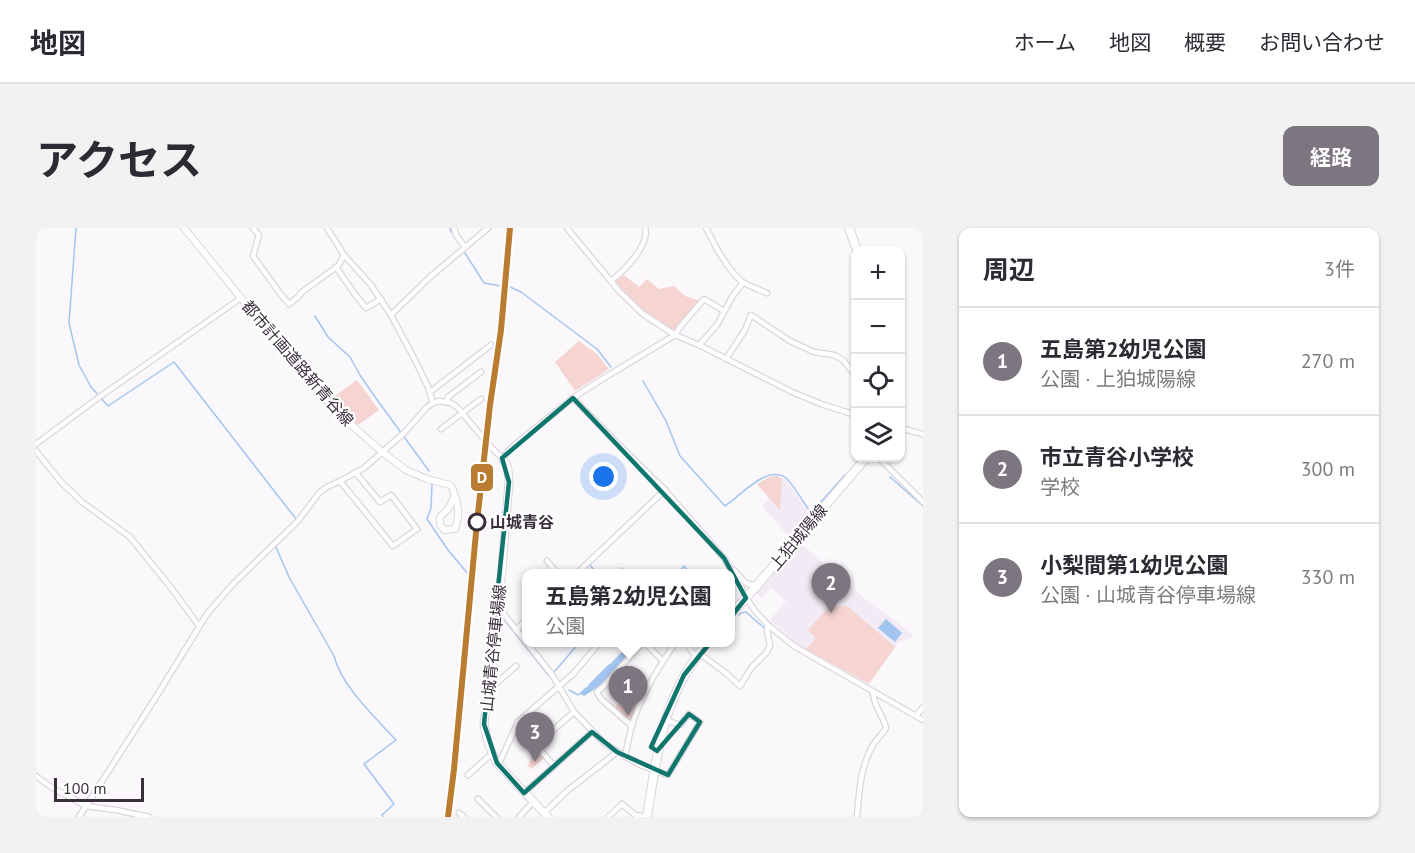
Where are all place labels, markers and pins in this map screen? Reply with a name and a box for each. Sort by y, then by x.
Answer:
place label: 山城青谷 [490,512,554,532]
marker: 山城青谷 [468,513,486,531]
pin: 2 [812,564,850,613]
pin: 1 [608,666,648,716]
pin: 3 [516,712,554,762]

